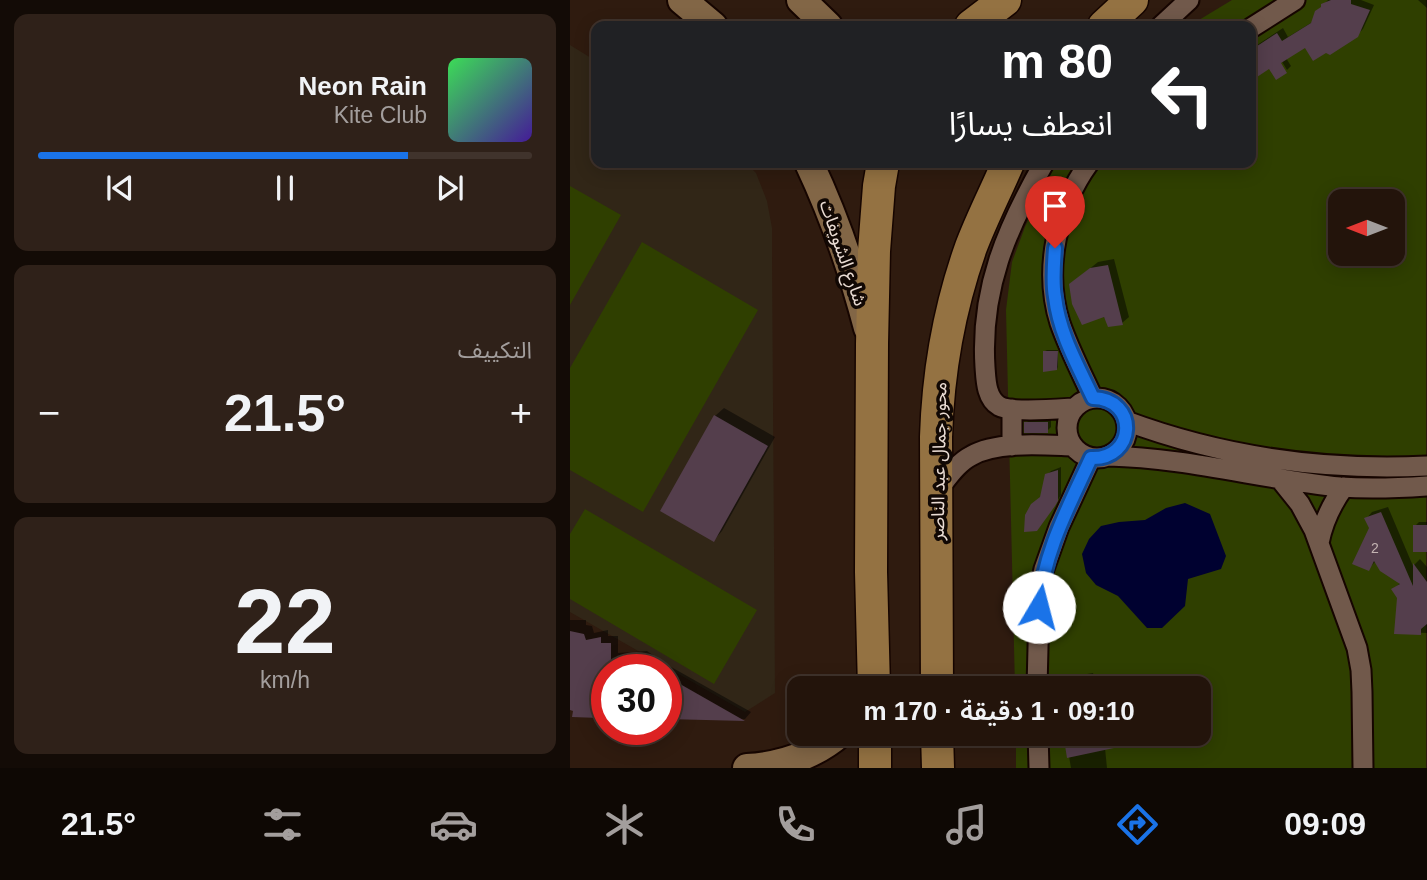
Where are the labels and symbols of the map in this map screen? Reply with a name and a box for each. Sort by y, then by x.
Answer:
pin [1025,176,1085,248]
north arrow [1328,189,1405,266]
street label: شارع الشويفات [812,198,870,310]
street label: محور جمال عبد الناصر [928,382,951,541]
house number: 2 [1371,540,1379,556]
position arrow [1002,570,1076,644]
speed limit sign: 30 [591,654,682,745]

